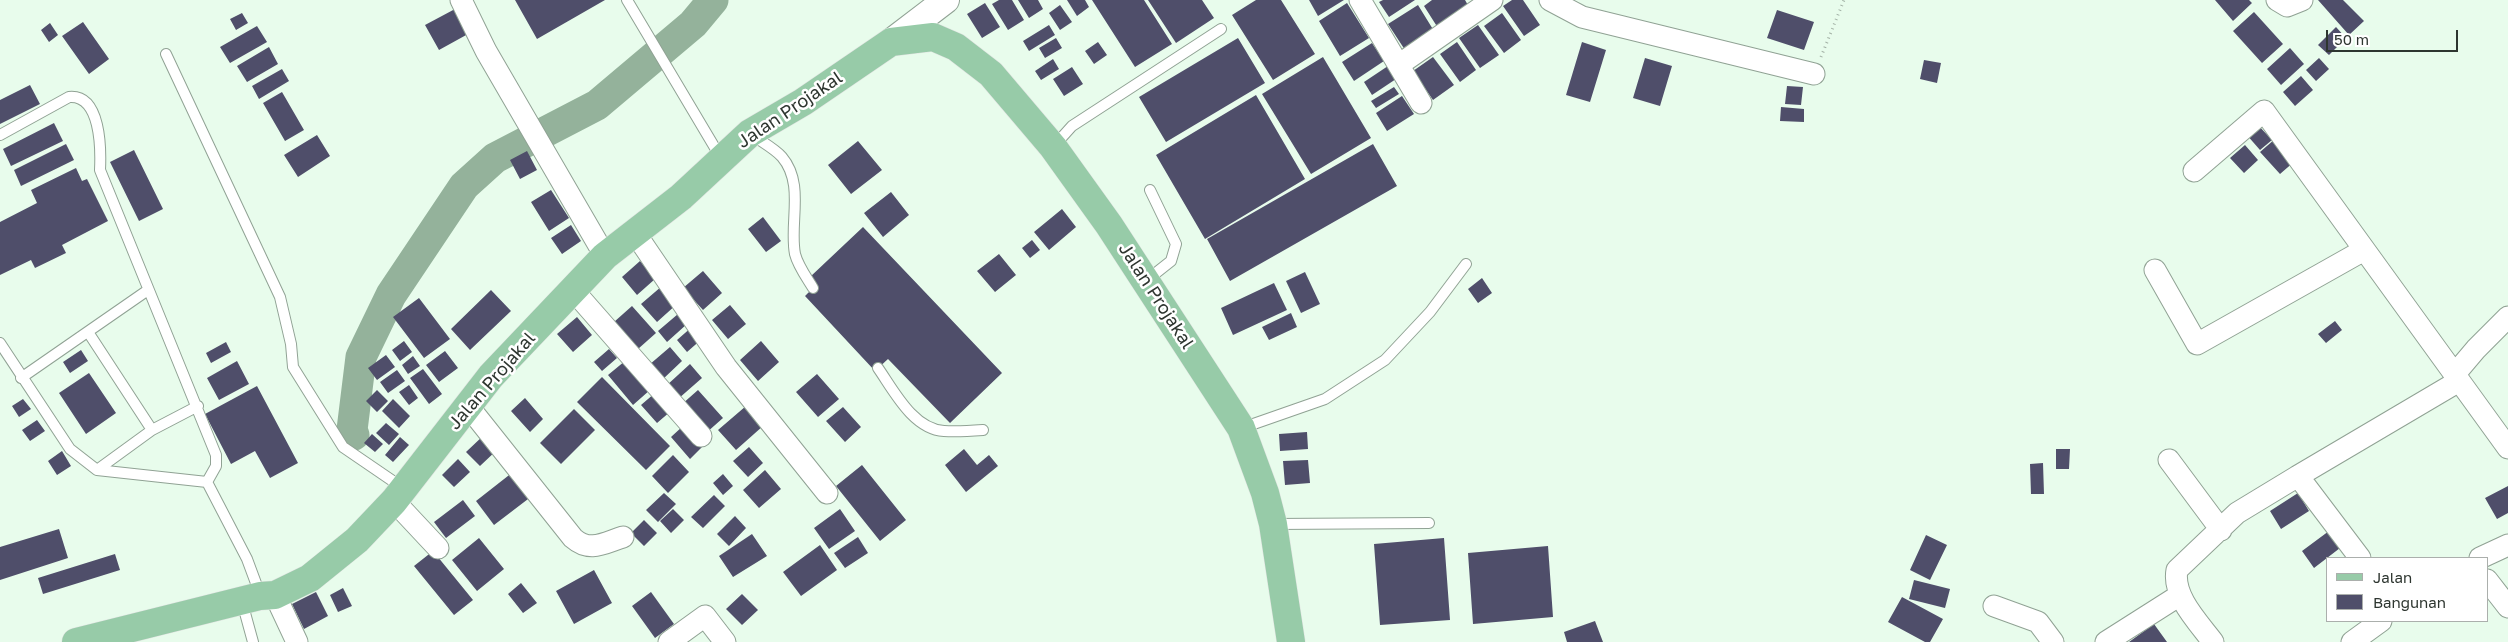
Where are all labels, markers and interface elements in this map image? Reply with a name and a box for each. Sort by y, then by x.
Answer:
scale bar [2328,20,2460,52]
text: 50 m [2334,30,2369,48]
street label: Jalan Projakal [733,67,847,153]
street label: Jalan Projakal [1114,239,1198,353]
street label: Jalan Projakal [444,328,540,434]
legend [2326,557,2488,622]
text: Jalan [2373,568,2412,586]
text: Bangunan [2373,593,2446,611]

